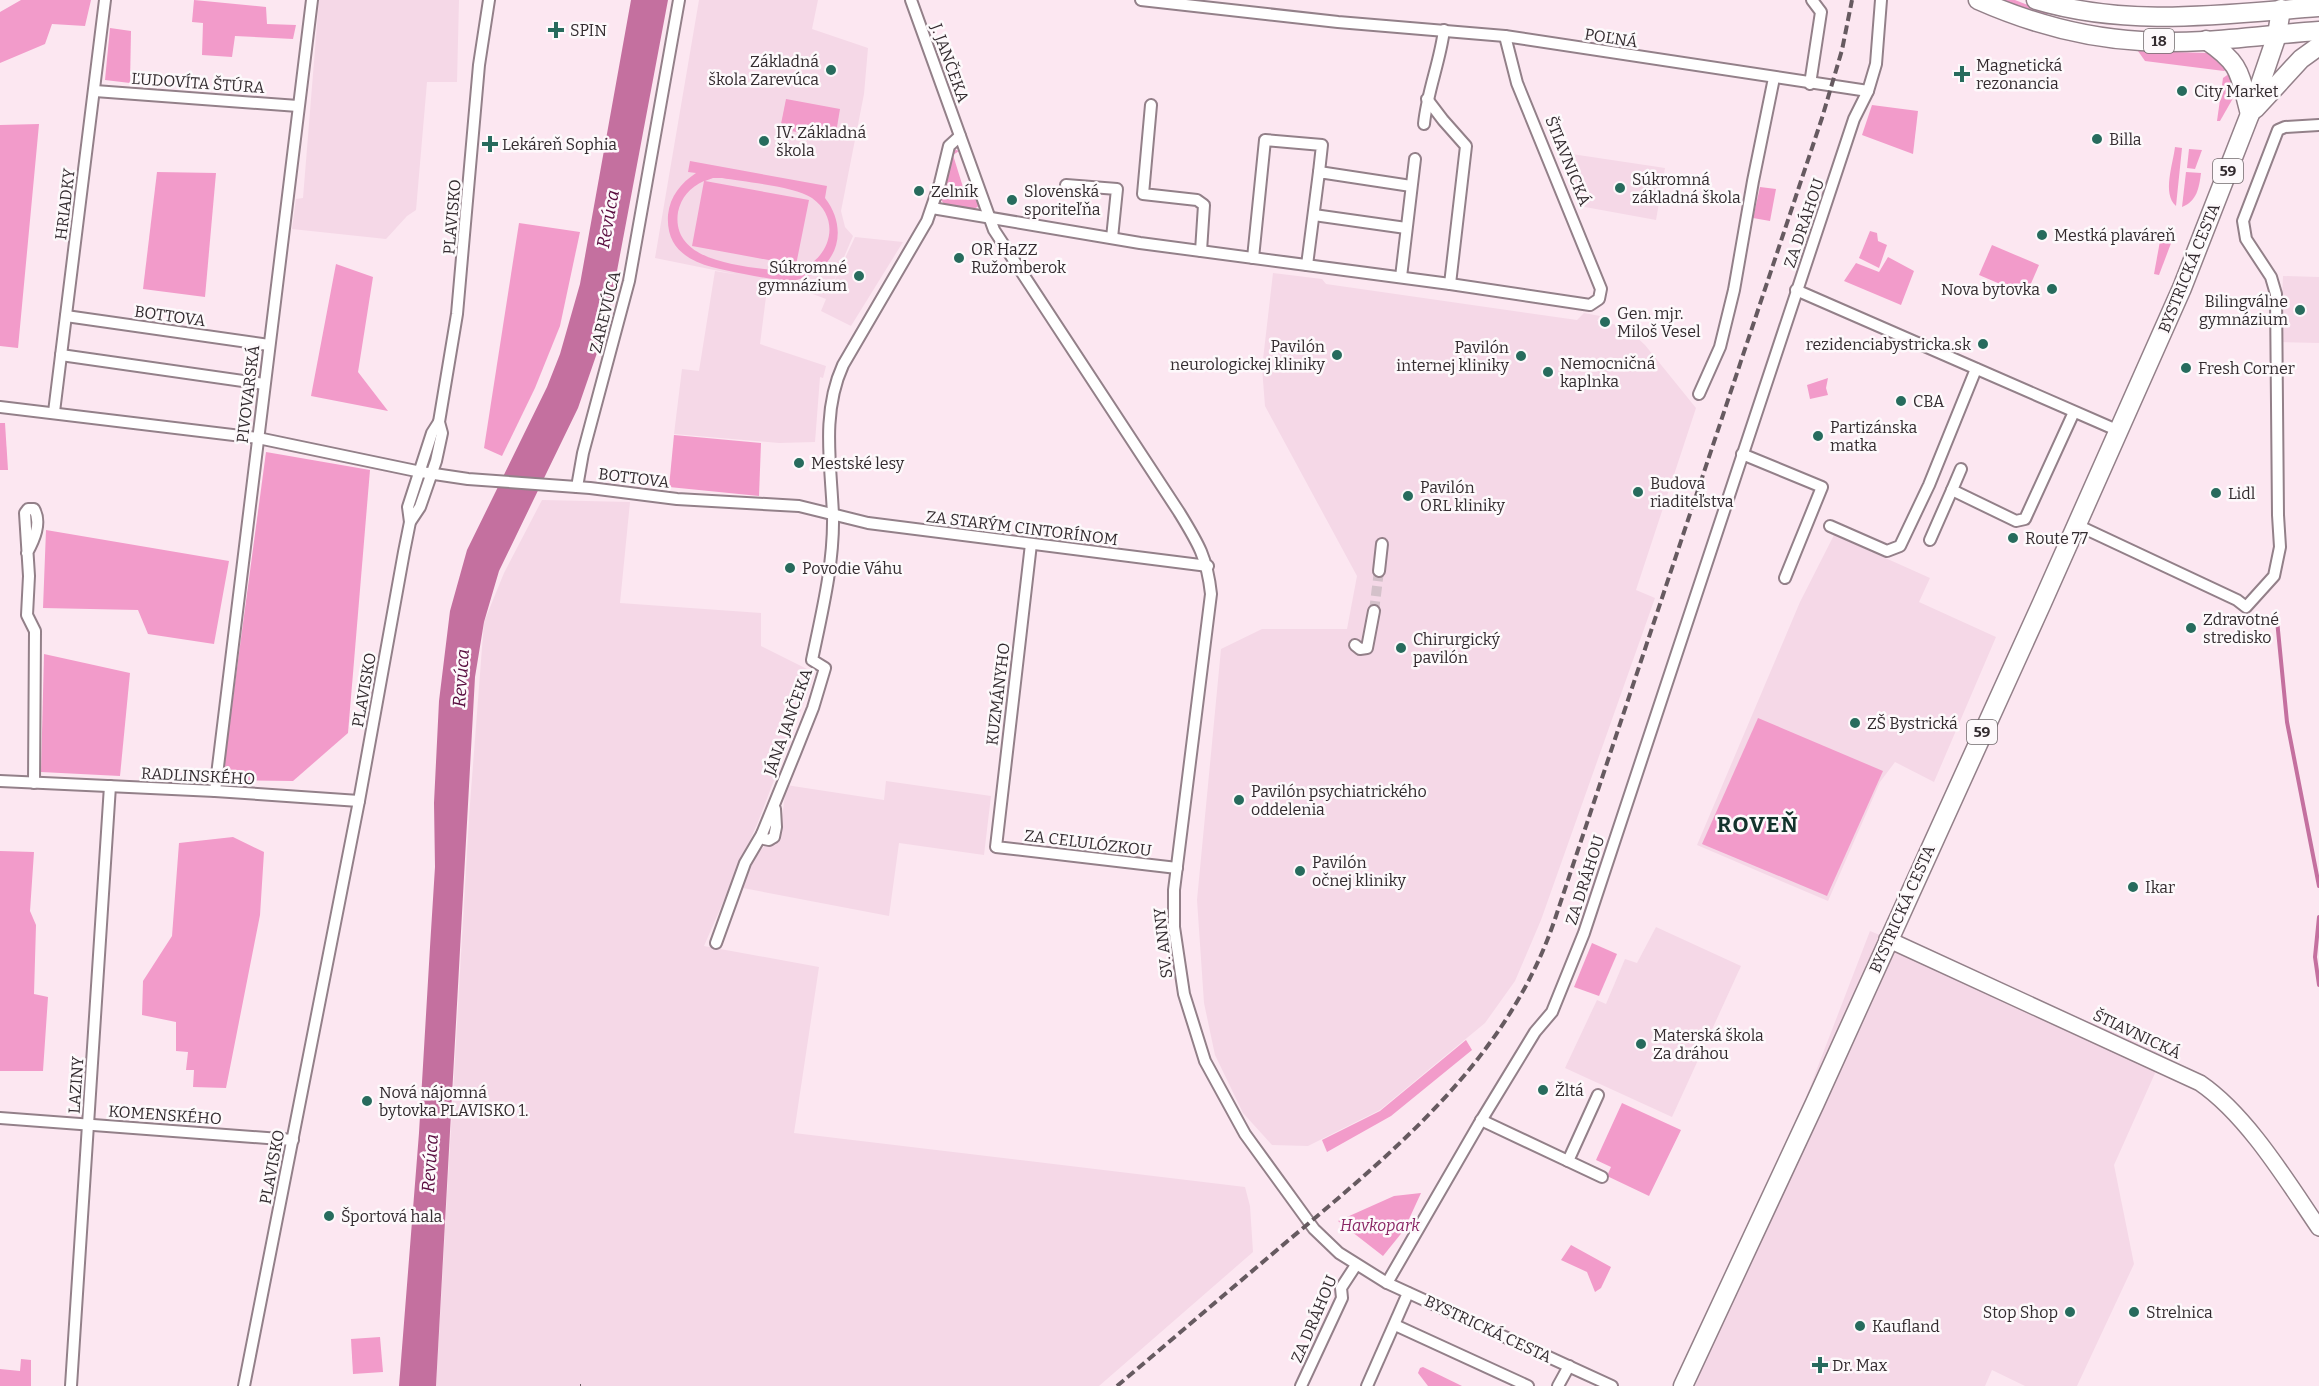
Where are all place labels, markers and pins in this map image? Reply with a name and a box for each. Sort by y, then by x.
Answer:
marker: SPIN [547,21,565,39]
place label: SPIN [570,21,607,40]
place label: Základná škola Zarevúca [708,52,819,89]
place label: Magnetická rezonancia [1976,56,2062,93]
marker: Základná škola Zarevúca [824,63,838,77]
marker: Magnetická rezonancia [1953,65,1971,83]
place label: City Market [2194,82,2279,101]
marker: City Market [2175,84,2189,98]
place label: IV. Základná škola [776,123,866,160]
place label: Billa [2109,130,2142,149]
marker: Billa [2090,132,2104,146]
marker: IV. Základná škola [757,134,771,148]
place label: Lekáreň Sophia [502,135,617,154]
marker: Lekáreň Sophia [483,137,497,151]
place label: Súkromná základná škola [1632,170,1741,207]
marker: Súkromná základná škola [1613,181,1627,195]
place label: Zelník [931,182,978,201]
place label: Slovenská sporiteľňa [1024,182,1101,219]
marker: Zelník [912,184,926,198]
marker: Slovenská sporiteľňa [1005,193,1019,207]
place label: Mestká plaváreň [2054,226,2175,245]
marker: Mestká plaváreň [2035,228,2049,242]
place label: OR HaZZ Ružomberok [971,240,1066,277]
marker: OR HaZZ Ružomberok [952,251,966,265]
place label: Súkromné gymnázium [758,258,847,295]
marker: Súkromné gymnázium [852,269,866,283]
place label: Nova bytovka [1941,280,2040,299]
marker: Nova bytovka [2045,282,2059,296]
place label: Bilingválne gymnázium [2199,292,2288,329]
marker: Bilingválne gymnázium [2293,303,2307,317]
place label: Gen. mjr. Miloš Vesel [1617,304,1701,341]
marker: Gen. mjr. Miloš Vesel [1598,315,1612,329]
place label: rezidenciabystricka.sk [1806,335,1971,354]
place label: Pavilón neurologickej kliniky [1170,337,1326,374]
marker: rezidenciabystricka.sk [1976,337,1990,351]
place label: Pavilón internej kliniky [1396,338,1510,375]
marker: Pavilón neurologickej kliniky [1330,348,1344,362]
marker: Pavilón internej kliniky [1514,349,1528,363]
place label: Nemocničná kaplnka [1560,354,1656,391]
place label: Fresh Corner [2198,359,2295,378]
marker: Fresh Corner [2179,361,2193,375]
marker: Nemocničná kaplnka [1541,365,1555,379]
place label: CBA [1913,392,1945,411]
marker: CBA [1894,394,1908,408]
place label: Partizánska matka [1830,418,1917,455]
marker: Partizánska matka [1811,429,1825,443]
place label: Mestské lesy [811,454,905,473]
marker: Mestské lesy [792,456,806,470]
place label: Budova riaditeľstva [1650,474,1734,511]
place label: Pavilón ORL kliniky [1420,478,1506,515]
place label: Lidl [2228,484,2256,503]
marker: Budova riaditeľstva [1631,485,1645,499]
marker: Lidl [2209,486,2223,500]
marker: Pavilón ORL kliniky [1401,489,1415,503]
place label: Route 77 [2025,529,2088,548]
marker: Route 77 [2006,531,2020,545]
place label: Povodie Váhu [802,559,902,578]
marker: Povodie Váhu [783,561,797,575]
place label: Zdravotné stredisko [2203,610,2279,647]
marker: Zdravotné stredisko [2184,621,2198,635]
place label: Chirurgický pavilón [1413,630,1501,667]
marker: Chirurgický pavilón [1394,641,1408,655]
place label: ZŠ Bystrická [1867,713,1958,733]
marker: ZŠ Bystrická [1848,716,1862,730]
place label: Pavilón psychiatrického oddelenia [1251,782,1427,819]
marker: Pavilón psychiatrického oddelenia [1232,793,1246,807]
place label: Pavilón očnej kliniky [1312,853,1406,890]
marker: Pavilón očnej kliniky [1293,864,1307,878]
place label: Ikar [2145,878,2175,897]
marker: Ikar [2126,880,2140,894]
place label: Materská škola Za dráhou [1653,1026,1764,1063]
marker: Materská škola Za dráhou [1634,1037,1648,1051]
place label: Žltá [1555,1081,1584,1100]
place label: Nová nájomná bytovka PLAVISKO 1. [379,1083,528,1120]
marker: Žltá [1536,1083,1550,1097]
marker: Nová nájomná bytovka PLAVISKO 1. [360,1094,374,1108]
place label: Športová hala [341,1206,443,1226]
marker: Športová hala [322,1209,336,1223]
place label: Stop Shop [1983,1303,2058,1322]
place label: Strelnica [2146,1303,2213,1322]
marker: Stop Shop [2063,1305,2077,1319]
marker: Strelnica [2127,1305,2141,1319]
place label: Kaufland [1872,1317,1940,1336]
marker: Kaufland [1853,1319,1867,1333]
place label: Dr. Max [1832,1356,1888,1375]
marker: Dr. Max [1813,1358,1827,1372]

